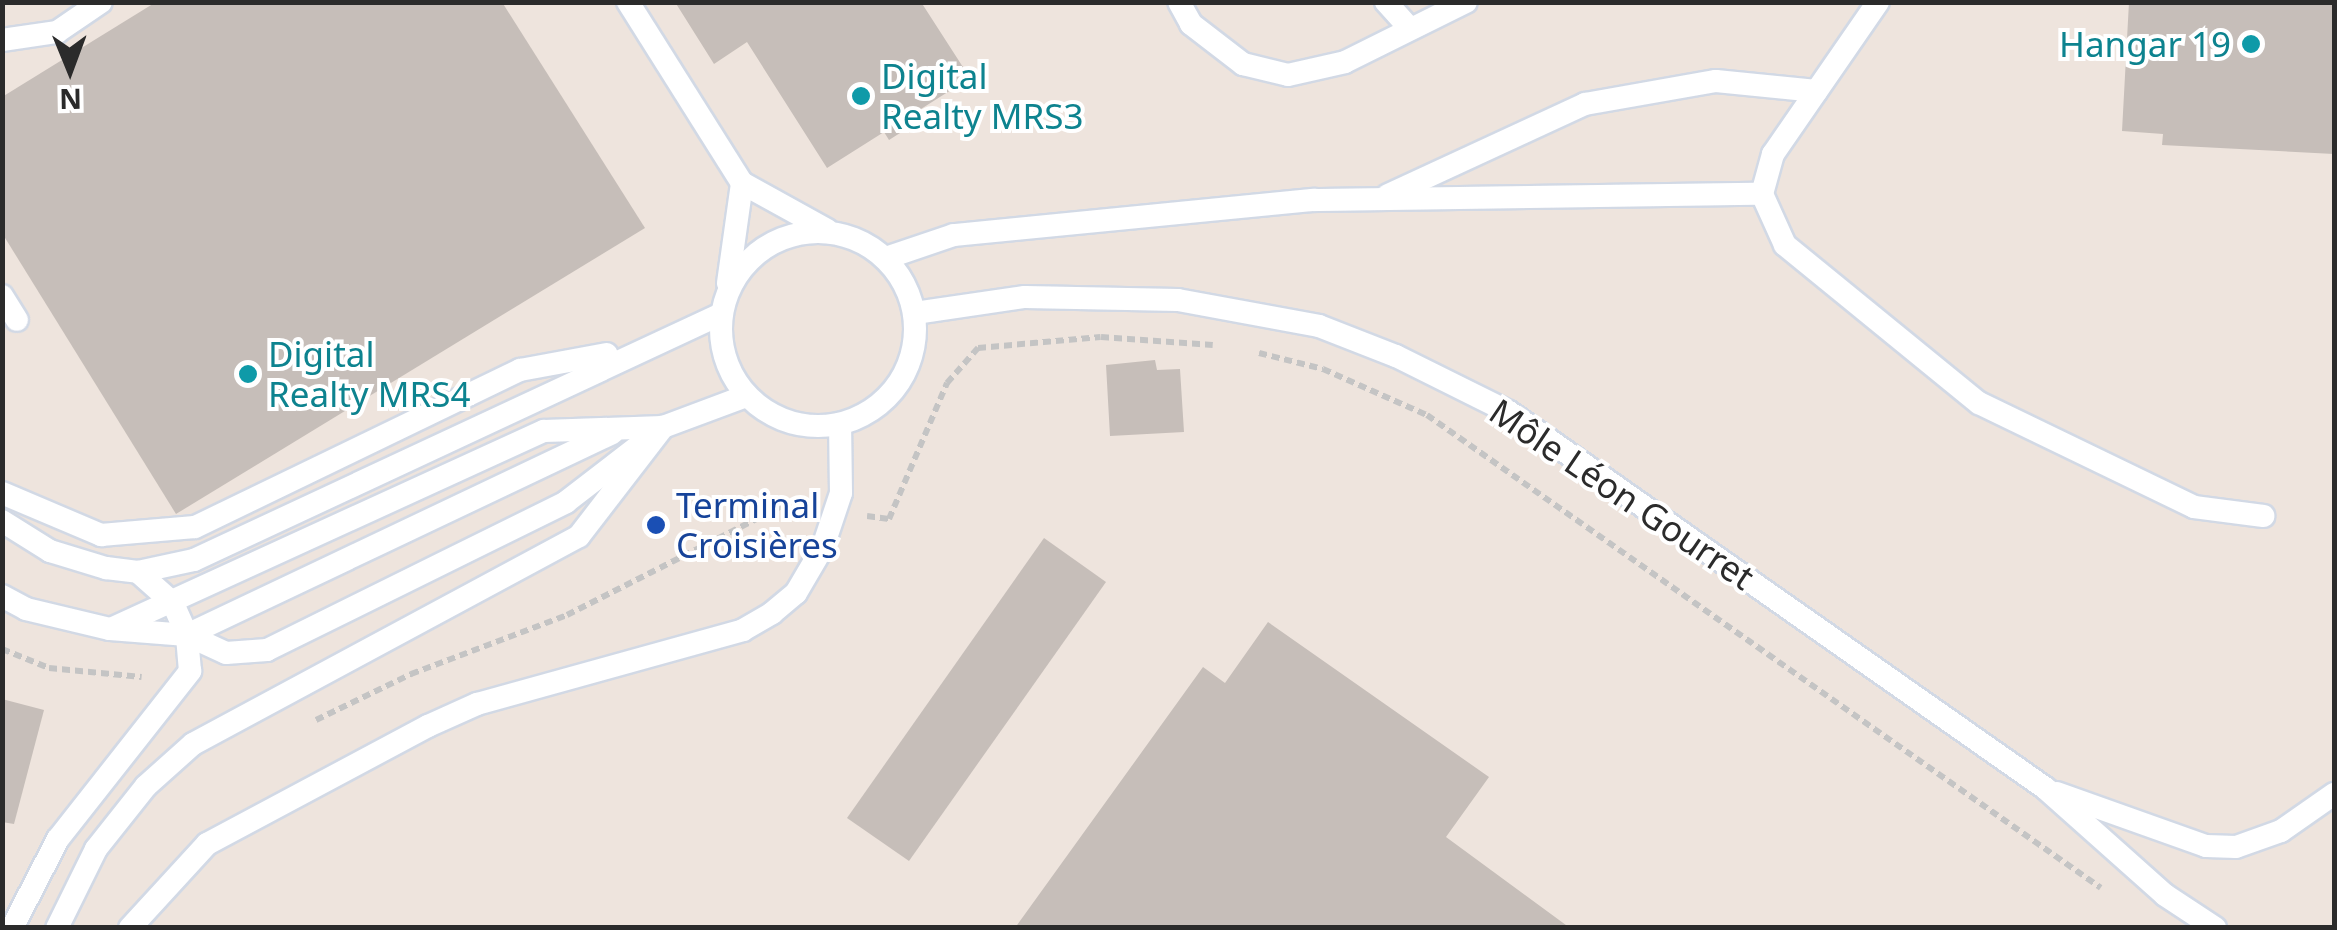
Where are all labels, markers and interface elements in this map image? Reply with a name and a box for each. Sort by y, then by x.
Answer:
north arrow [20,20,120,120]
place label: Hangar 19 [2059,23,2231,65]
marker: Hangar 19 [2240,33,2262,55]
place label: Digital Realty MRS3 [881,55,1084,137]
text: N [59,81,82,119]
marker: Digital Realty MRS3 [850,85,872,107]
place label: Digital Realty MRS4 [268,333,471,415]
marker: Digital Realty MRS4 [237,363,259,385]
street label: Môle Léon Gourret [1482,390,1762,598]
place label: Terminal Croisières [676,484,838,566]
marker: Terminal Croisières [645,514,667,536]

